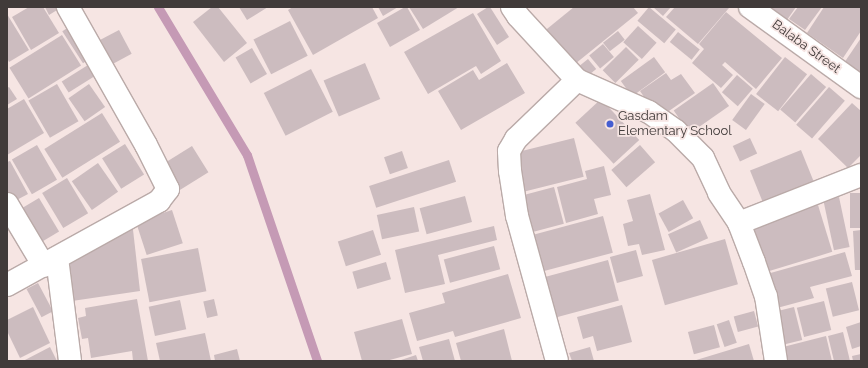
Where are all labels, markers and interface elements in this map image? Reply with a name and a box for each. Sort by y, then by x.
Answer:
street label: Balaba Street [769,17,843,77]
place label: Gasdam Elementary School [618,109,732,140]
marker: Gasdam Elementary School [605,119,615,129]

